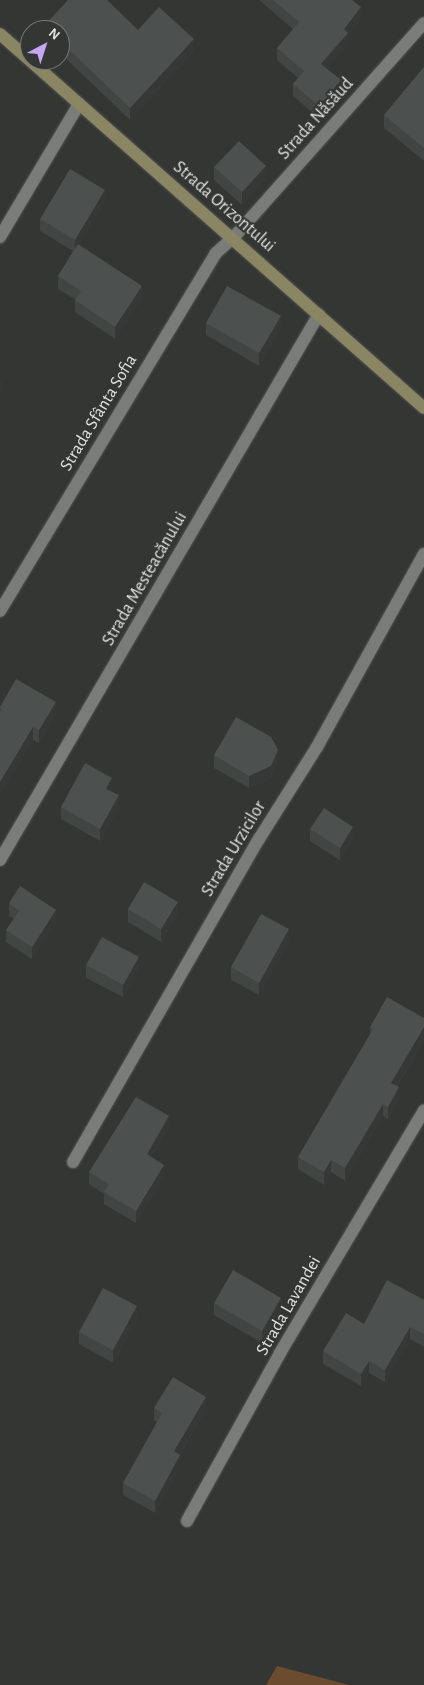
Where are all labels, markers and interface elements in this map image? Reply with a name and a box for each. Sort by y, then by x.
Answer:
north arrow [20,20,70,70]
text: N [46,26,62,43]
street label: Strada Năsăud [274,74,358,164]
street label: Strada Orizontului [168,157,280,257]
street label: Strada Sfânta Sofia [56,351,142,475]
street label: Strada Mesteacănului [98,508,192,650]
street label: Strada Urzicilor [197,797,271,901]
street label: Strada Lavandei [252,1253,326,1359]

